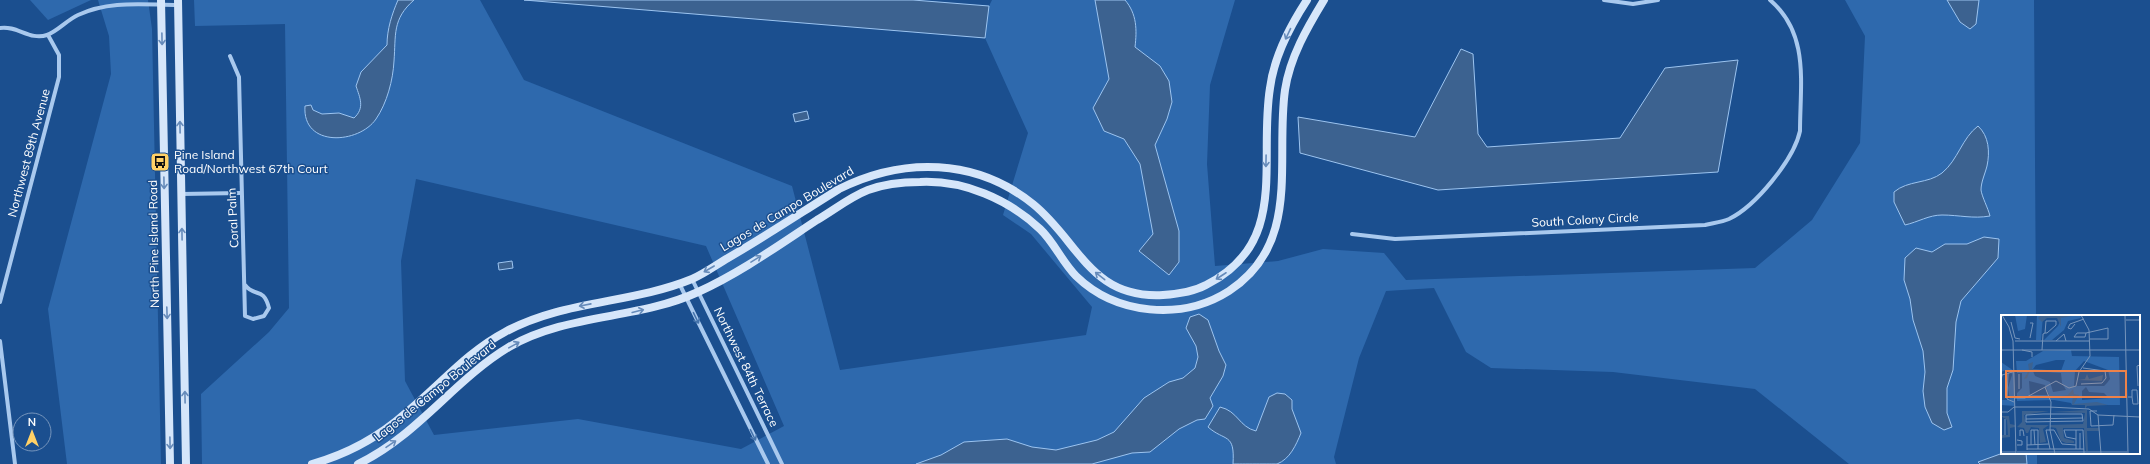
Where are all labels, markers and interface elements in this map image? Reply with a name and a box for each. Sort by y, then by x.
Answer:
one-way arrow [1284,28,1291,40]
one-way arrow [158,32,166,45]
street label: Northwest 89th Avenue [4,87,53,219]
one-way arrow [176,121,184,134]
place label: Pine Island Road/Northwest 67th Court [174,147,328,176]
bus stop icon: Pine Island Road/Northwest 67th Court [149,151,171,173]
one-way arrow [1263,154,1270,167]
street label: Lagos de Campo Boulevard [717,163,856,254]
one-way arrow [160,176,168,189]
street label: North Pine Island Road [145,180,162,308]
street label: Coral Palm [223,188,242,249]
street label: South Colony Circle [1531,209,1639,230]
one-way arrow [178,228,186,241]
one-way arrow [750,254,762,262]
one-way arrow [703,265,715,273]
one-way arrow [1094,271,1105,280]
one-way arrow [1216,272,1227,280]
one-way arrow [579,302,592,310]
street label: Northwest 84th Terrace [711,304,782,429]
one-way arrow [164,306,171,319]
one-way arrow [631,307,644,315]
one-way arrow [693,311,700,323]
inset map [2001,315,2140,454]
street label: Lagos de Campo Boulevard [371,337,499,445]
one-way arrow [508,340,520,348]
one-way arrow [181,391,189,404]
north arrow [12,412,52,452]
text: N [28,415,36,429]
one-way arrow [750,428,757,440]
one-way arrow [166,436,173,449]
one-way arrow [386,440,397,448]

